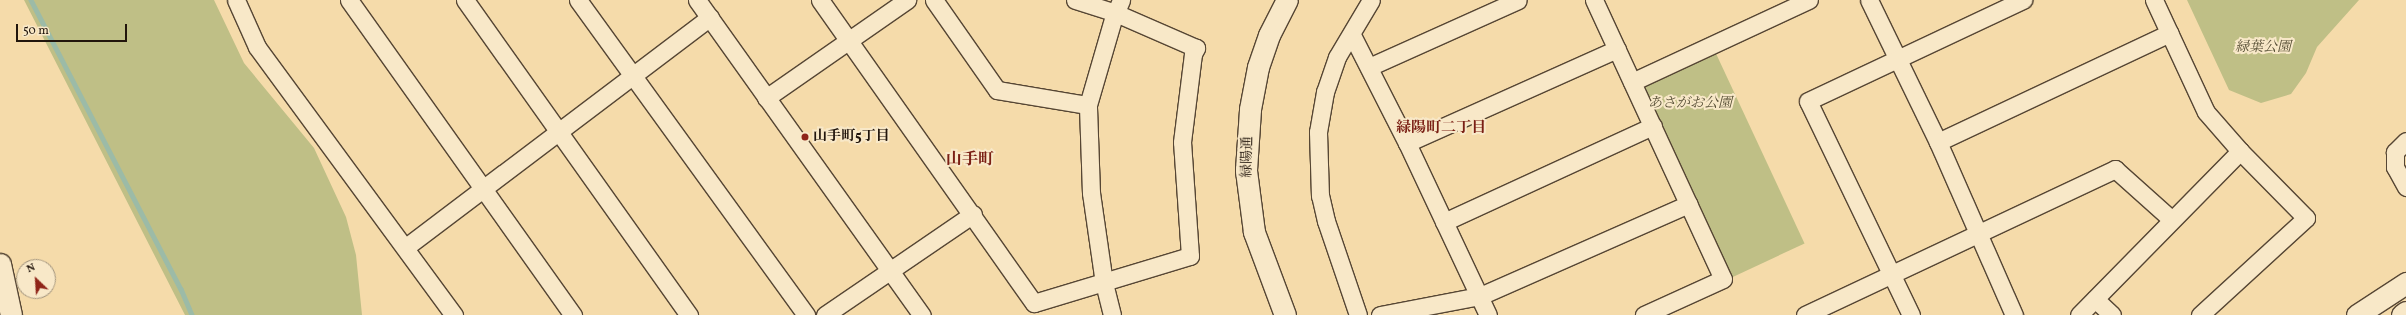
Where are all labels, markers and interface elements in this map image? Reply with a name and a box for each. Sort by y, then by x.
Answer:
scale bar [18,16,129,42]
text: 50 m [23,23,49,39]
park label: 緑葉公園 [2235,40,2291,56]
park label: あさがお公園 [1648,96,1732,112]
district label: 緑陽町二丁目 [1396,120,1486,138]
place label: 山手町5丁目 [813,129,890,145]
marker: 山手町5丁目 [800,132,810,142]
street label: 緑陽通 [1239,136,1257,178]
district label: 山手町 [946,150,994,170]
north arrow [16,259,56,299]
text: N [24,260,38,277]

